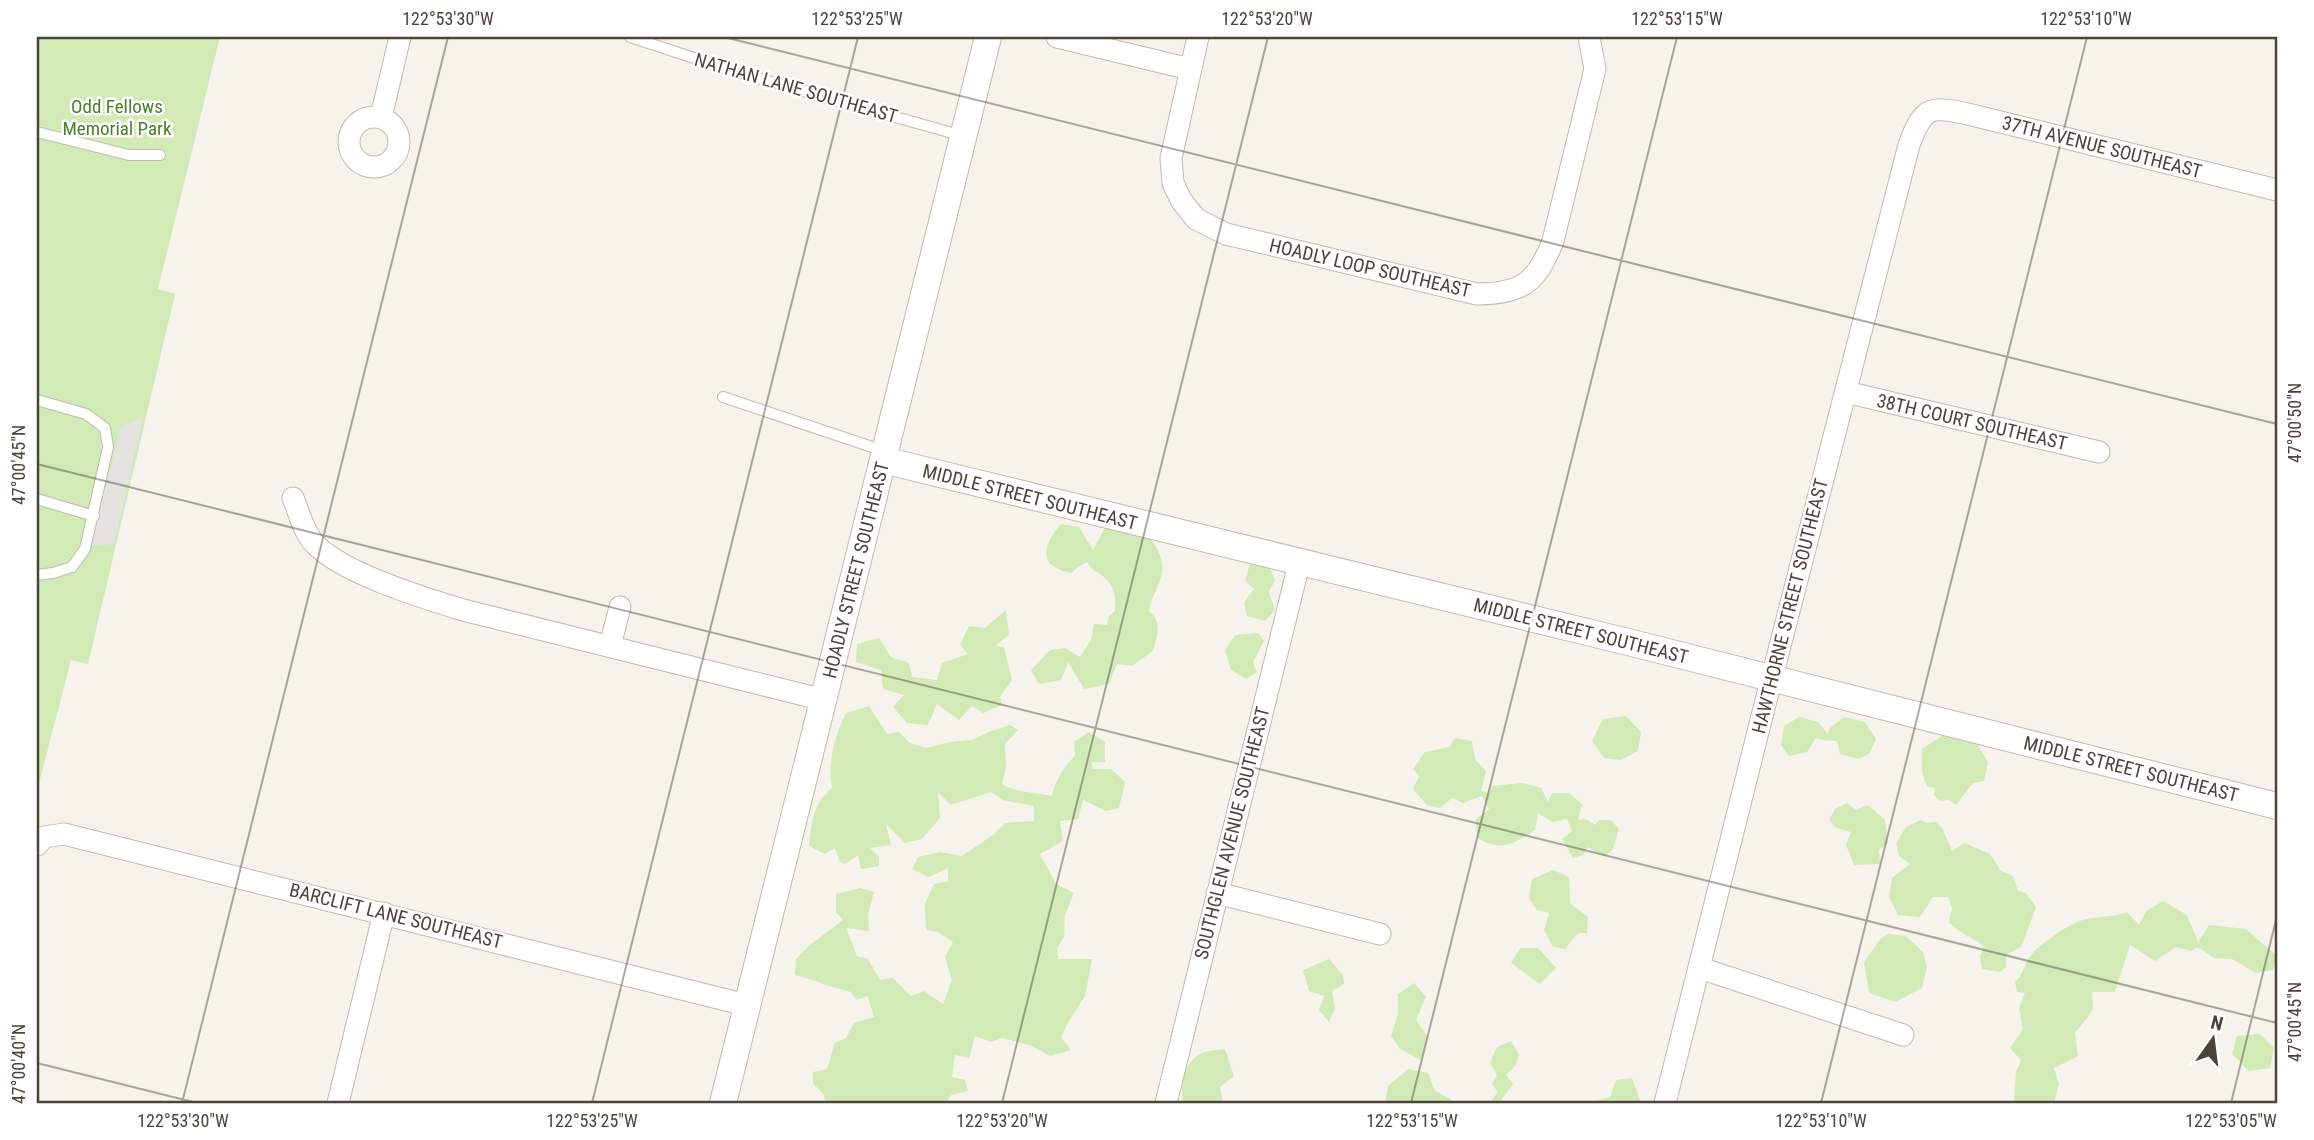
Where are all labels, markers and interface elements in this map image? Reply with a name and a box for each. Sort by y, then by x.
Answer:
text: 122°53'30"W [402,8,494,29]
text: 122°53'25"W [811,8,903,29]
text: 122°53'20"W [1221,8,1313,29]
text: 122°53'15"W [1631,8,1723,29]
text: 122°53'10"W [2040,8,2132,29]
street label: NATHAN LANE SOUTHEAST [692,48,900,128]
park label: Odd Fellows Memorial Park [63,95,172,140]
street label: 37TH AVENUE SOUTHEAST [2000,111,2204,183]
street label: HOADLY LOOP SOUTHEAST [1267,234,1473,302]
text: 47°00'50"N [2284,383,2305,463]
street label: 38TH COURT SOUTHEAST [1875,389,2070,455]
text: 47°00'45"N [8,425,29,505]
street label: HOADLY STREET SOUTHEAST [818,459,894,681]
street label: MIDDLE STREET SOUTHEAST [920,459,1140,535]
street label: HAWTHORNE STREET SOUTHEAST [1747,476,1833,736]
street label: MIDDLE STREET SOUTHEAST [1471,593,1691,669]
street label: SOUTHGLEN AVENUE SOUTHEAST [1189,704,1275,962]
street label: MIDDLE STREET SOUTHEAST [2021,731,2241,807]
street label: BARCLIFT LANE SOUTHEAST [287,878,505,954]
text: 47°00'45"N [2284,982,2305,1062]
north arrow [2178,1004,2248,1074]
text: N [2209,1010,2225,1036]
text: 47°00'40"N [8,1024,29,1104]
text: 122°53'30"W [137,1110,229,1131]
text: 122°53'25"W [546,1110,638,1131]
text: 122°53'20"W [956,1110,1048,1131]
text: 122°53'15"W [1366,1110,1458,1131]
text: 122°53'10"W [1775,1110,1867,1131]
text: 122°53'05"W [2185,1110,2277,1131]

